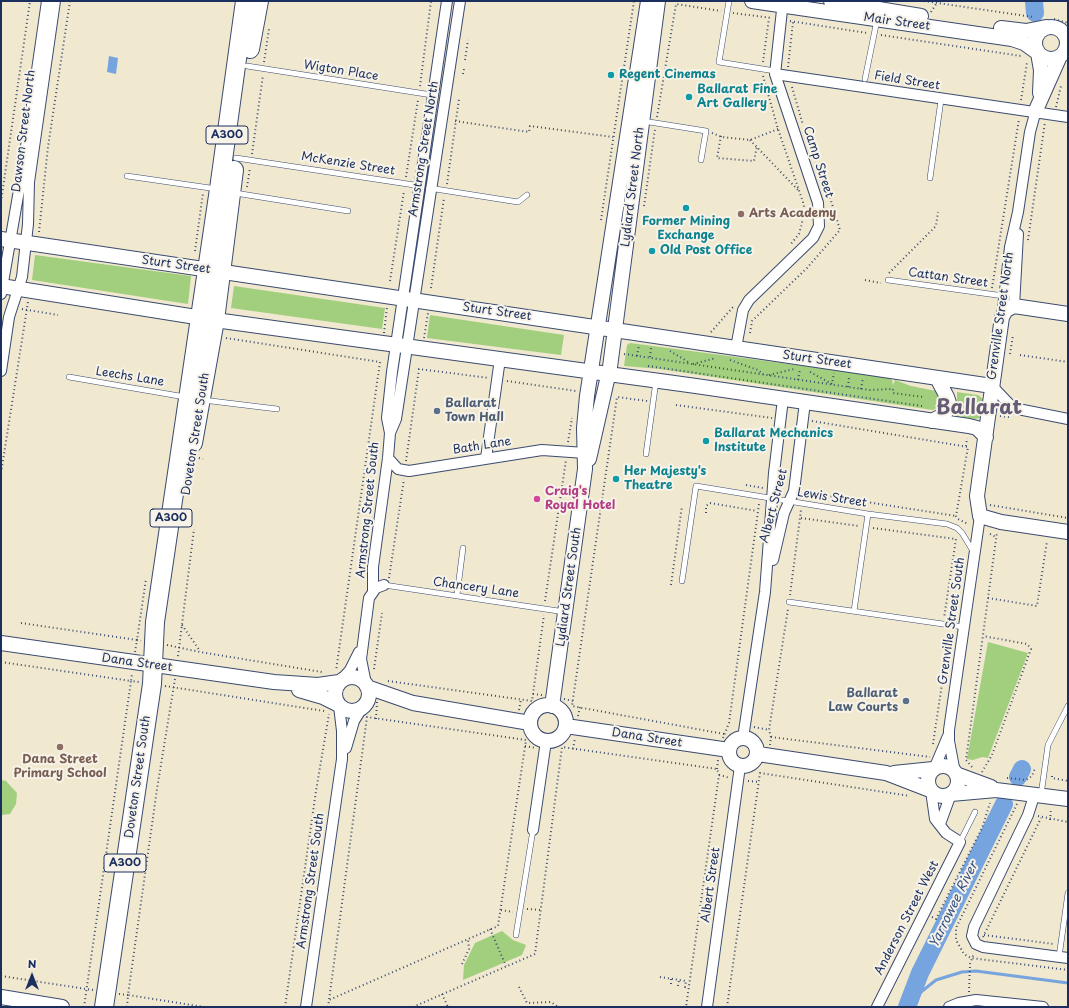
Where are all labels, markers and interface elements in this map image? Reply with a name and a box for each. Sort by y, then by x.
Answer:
street label: Mair Street [863,10,931,34]
street label: Wigton Place [303,58,379,84]
place label: Regent Cinemas [619,68,716,82]
street label: Dawson Street North [9,69,39,193]
street label: Field Street [873,69,941,93]
marker: Regent Cinemas [606,70,616,80]
street label: Armstrong Street North [406,80,442,218]
place label: Ballarat Fine Art Gallery [697,83,777,111]
marker: Ballarat Fine Art Gallery [684,92,694,102]
street label: Camp Street [800,125,836,199]
road number: A300 [206,126,248,144]
street label: Lydiard Street North [619,126,647,248]
street label: McKenzie Street [300,149,396,179]
marker: Former Mining Exchange [681,203,691,213]
place label: Arts Academy [749,207,836,221]
marker: Arts Academy [736,209,746,219]
place label: Former Mining Exchange [642,215,730,243]
place label: Old Post Office [660,244,752,258]
marker: Old Post Office [647,246,657,256]
street label: Grenville Street North [985,251,1017,381]
street label: Sturt Street [141,253,211,277]
street label: Cattan Street [907,265,989,291]
street label: Sturt Street [462,300,532,324]
street label: Sturt Street [782,348,852,372]
street label: Leechs Lane [95,364,165,390]
street label: Doveton Street South [179,372,213,496]
district label: Ballarat [936,396,1022,420]
place label: Ballarat Town Hall [445,397,504,425]
marker: Ballarat Town Hall [432,406,442,416]
place label: Ballarat Mechanics Institute [714,427,833,455]
street label: Bath Lane [452,434,512,458]
marker: Ballarat Mechanics Institute [701,436,711,446]
street label: Armstrong Street South [354,441,382,579]
place label: Her Majesty's Theatre [624,465,706,493]
street label: Albert Street [757,467,791,545]
marker: Her Majesty's Theatre [611,474,621,484]
place label: Craig's Royal Hotel [545,485,615,513]
street label: Lewis Street [796,485,868,511]
marker: Craig's Royal Hotel [532,494,542,504]
road number: A300 [150,509,192,527]
street label: Lydiard Street South [554,526,584,648]
street label: Grenville Street South [936,556,968,686]
street label: Chancery Lane [432,575,520,601]
street label: Dana Street [101,651,173,675]
place label: Ballarat Law Courts [828,687,898,715]
marker: Ballarat Law Courts [901,696,911,706]
street label: Doveton Street South [122,715,154,839]
street label: Dana Street [611,725,683,751]
marker: Dana Street Primary School [55,742,65,752]
place label: Dana Street Primary School [13,753,107,781]
street label: Armstrong Street South [294,812,328,950]
street label: Albert Street [699,846,723,924]
road number: A300 [104,854,146,872]
street label: Anderson Street West [872,859,942,977]
water label: Yarrowee River [926,859,982,951]
text: N [28,955,36,972]
north arrow [12,956,52,996]

